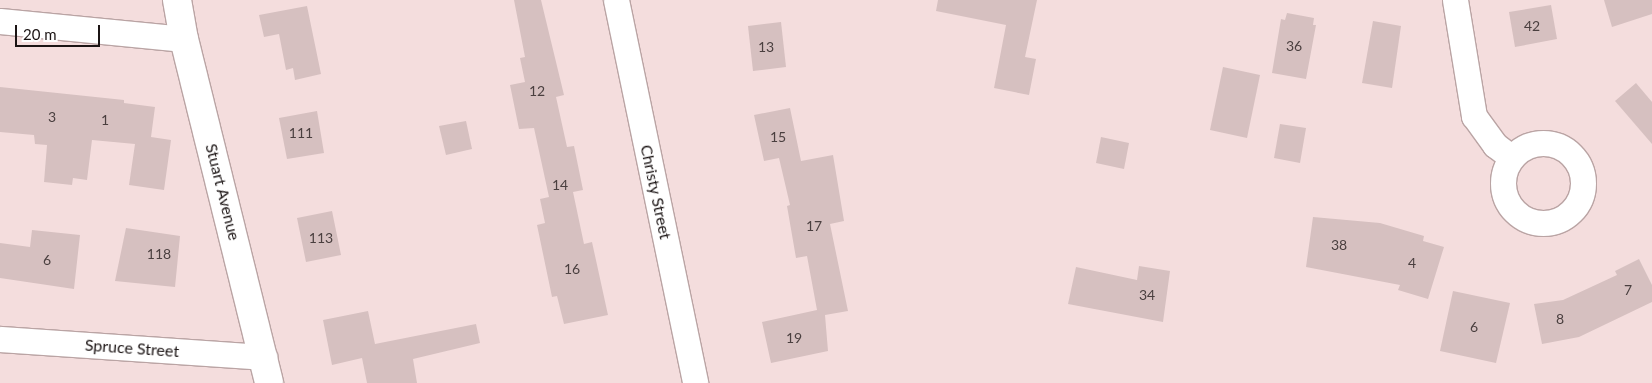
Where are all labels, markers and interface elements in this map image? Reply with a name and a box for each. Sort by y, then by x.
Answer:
scale bar [18,15,102,47]
house number: 42 [1524,18,1540,34]
text: 20 m [23,25,57,43]
house number: 36 [1286,38,1302,54]
house number: 13 [758,39,774,55]
house number: 12 [529,83,545,99]
house number: 3 [48,109,56,125]
house number: 1 [101,112,109,128]
house number: 111 [289,125,313,141]
house number: 15 [770,129,786,145]
street label: Stuart Avenue [202,141,244,243]
street label: Christy Street [637,143,675,241]
house number: 14 [552,177,568,193]
house number: 17 [806,218,822,234]
house number: 113 [309,230,333,246]
house number: 38 [1331,237,1347,253]
house number: 118 [147,246,171,262]
house number: 6 [43,252,51,268]
house number: 4 [1408,255,1416,271]
house number: 16 [564,261,580,277]
house number: 7 [1624,282,1632,298]
house number: 34 [1139,287,1155,303]
house number: 8 [1556,311,1564,327]
house number: 6 [1470,319,1478,335]
house number: 19 [786,330,802,346]
street label: Spruce Street [84,335,180,361]

